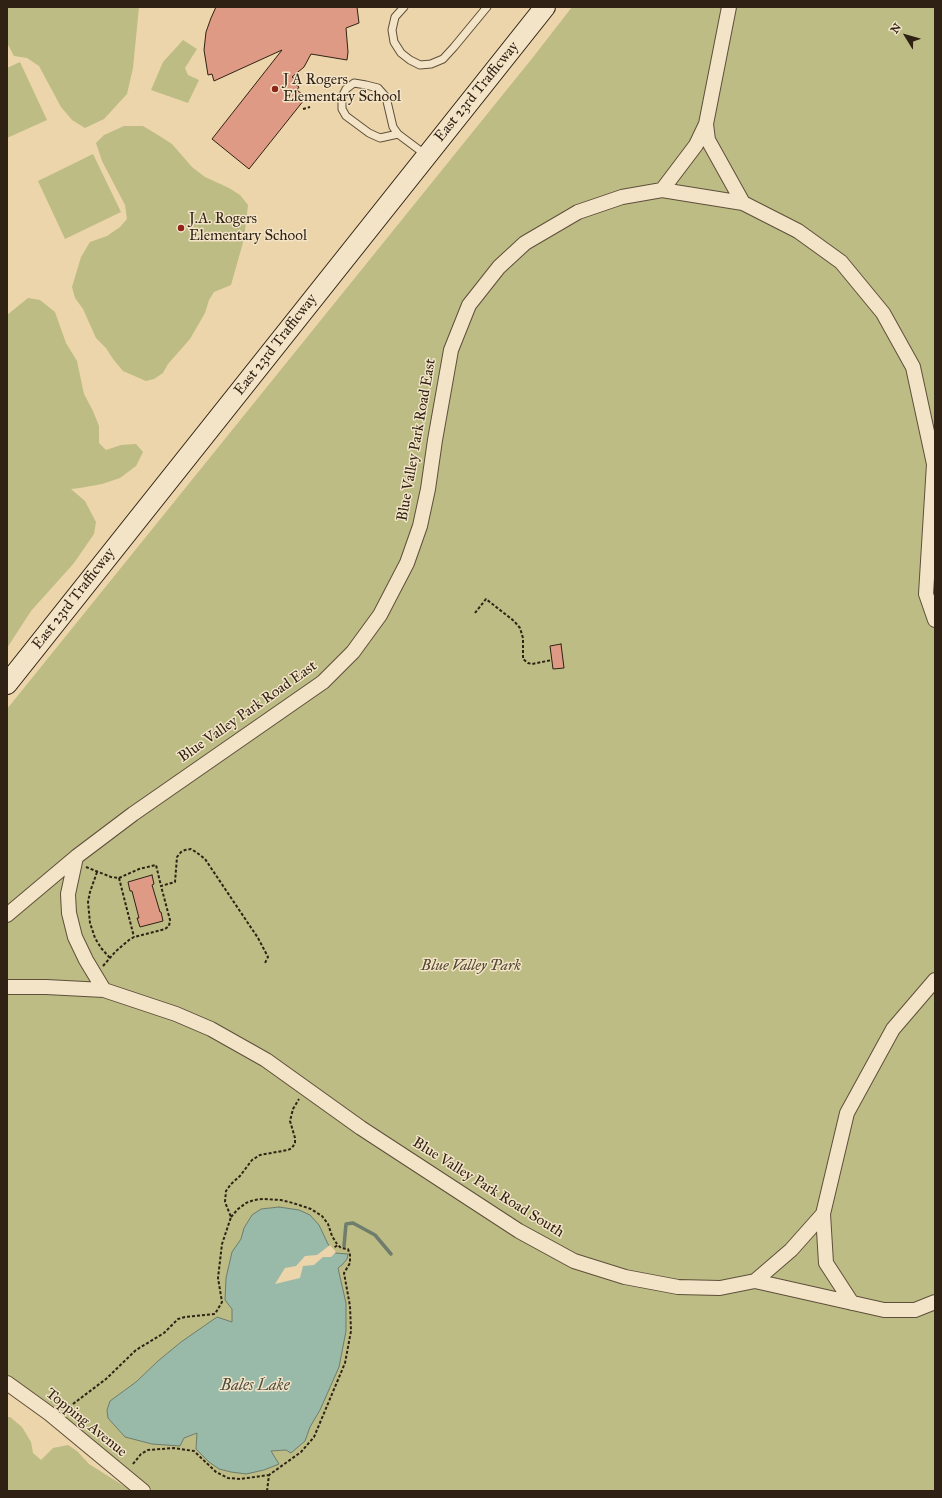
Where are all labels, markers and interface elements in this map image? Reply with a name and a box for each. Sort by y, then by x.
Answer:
north arrow [886,16,926,56]
text: N [888,21,904,36]
street label: East 23rd Trafficway [431,38,523,146]
place label: J A Rogers Elementary School [283,71,401,106]
marker: J A Rogers Elementary School [270,84,280,94]
place label: J.A. Rogers Elementary School [189,210,307,245]
marker: J.A. Rogers Elementary School [176,223,186,233]
street label: East 23rd Trafficway [231,291,321,399]
street label: Blue Valley Park Road East [394,357,440,523]
street label: East 23rd Trafficway [29,545,119,653]
street label: Blue Valley Park Road East [175,657,321,767]
park label: Blue Valley Park [421,957,521,975]
street label: Blue Valley Park Road South [409,1134,567,1242]
water label: Bales Lake [220,1376,290,1396]
street label: Topping Avenue [42,1385,130,1461]

